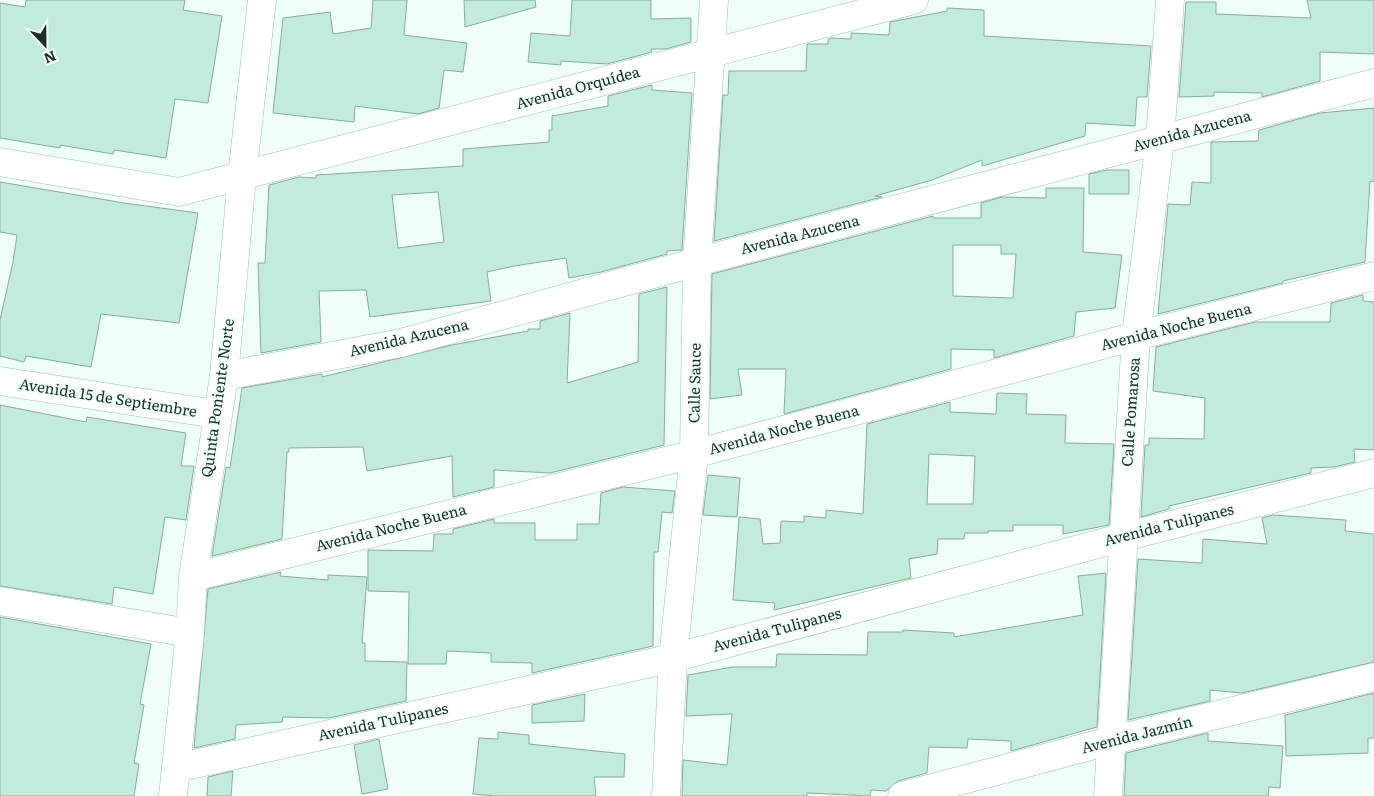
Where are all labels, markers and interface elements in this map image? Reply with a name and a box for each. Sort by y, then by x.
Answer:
north arrow [20,20,70,70]
text: N [41,47,59,70]
street label: Avenida Orquídea [513,59,643,114]
street label: Avenida Azucena [1130,102,1254,156]
street label: Avenida Azucena [738,207,862,259]
street label: Avenida Noche Buena [1098,295,1254,355]
street label: Avenida Azucena [347,311,472,361]
street label: Quinta Poniente Norte [194,317,239,479]
street label: Calle Sauce [681,342,706,423]
street label: Calle Pomarosa [1114,355,1145,467]
street label: Avenida 15 de Septiembre [18,371,199,422]
street label: Avenida Noche Buena [706,397,862,460]
street label: Avenida Noche Buena [313,496,469,556]
street label: Avenida Tulipanes [1101,496,1236,551]
street label: Avenida Tulipanes [710,600,844,657]
street label: Avenida Tulipanes [315,695,450,746]
street label: Avenida Jazmín [1079,709,1195,758]

